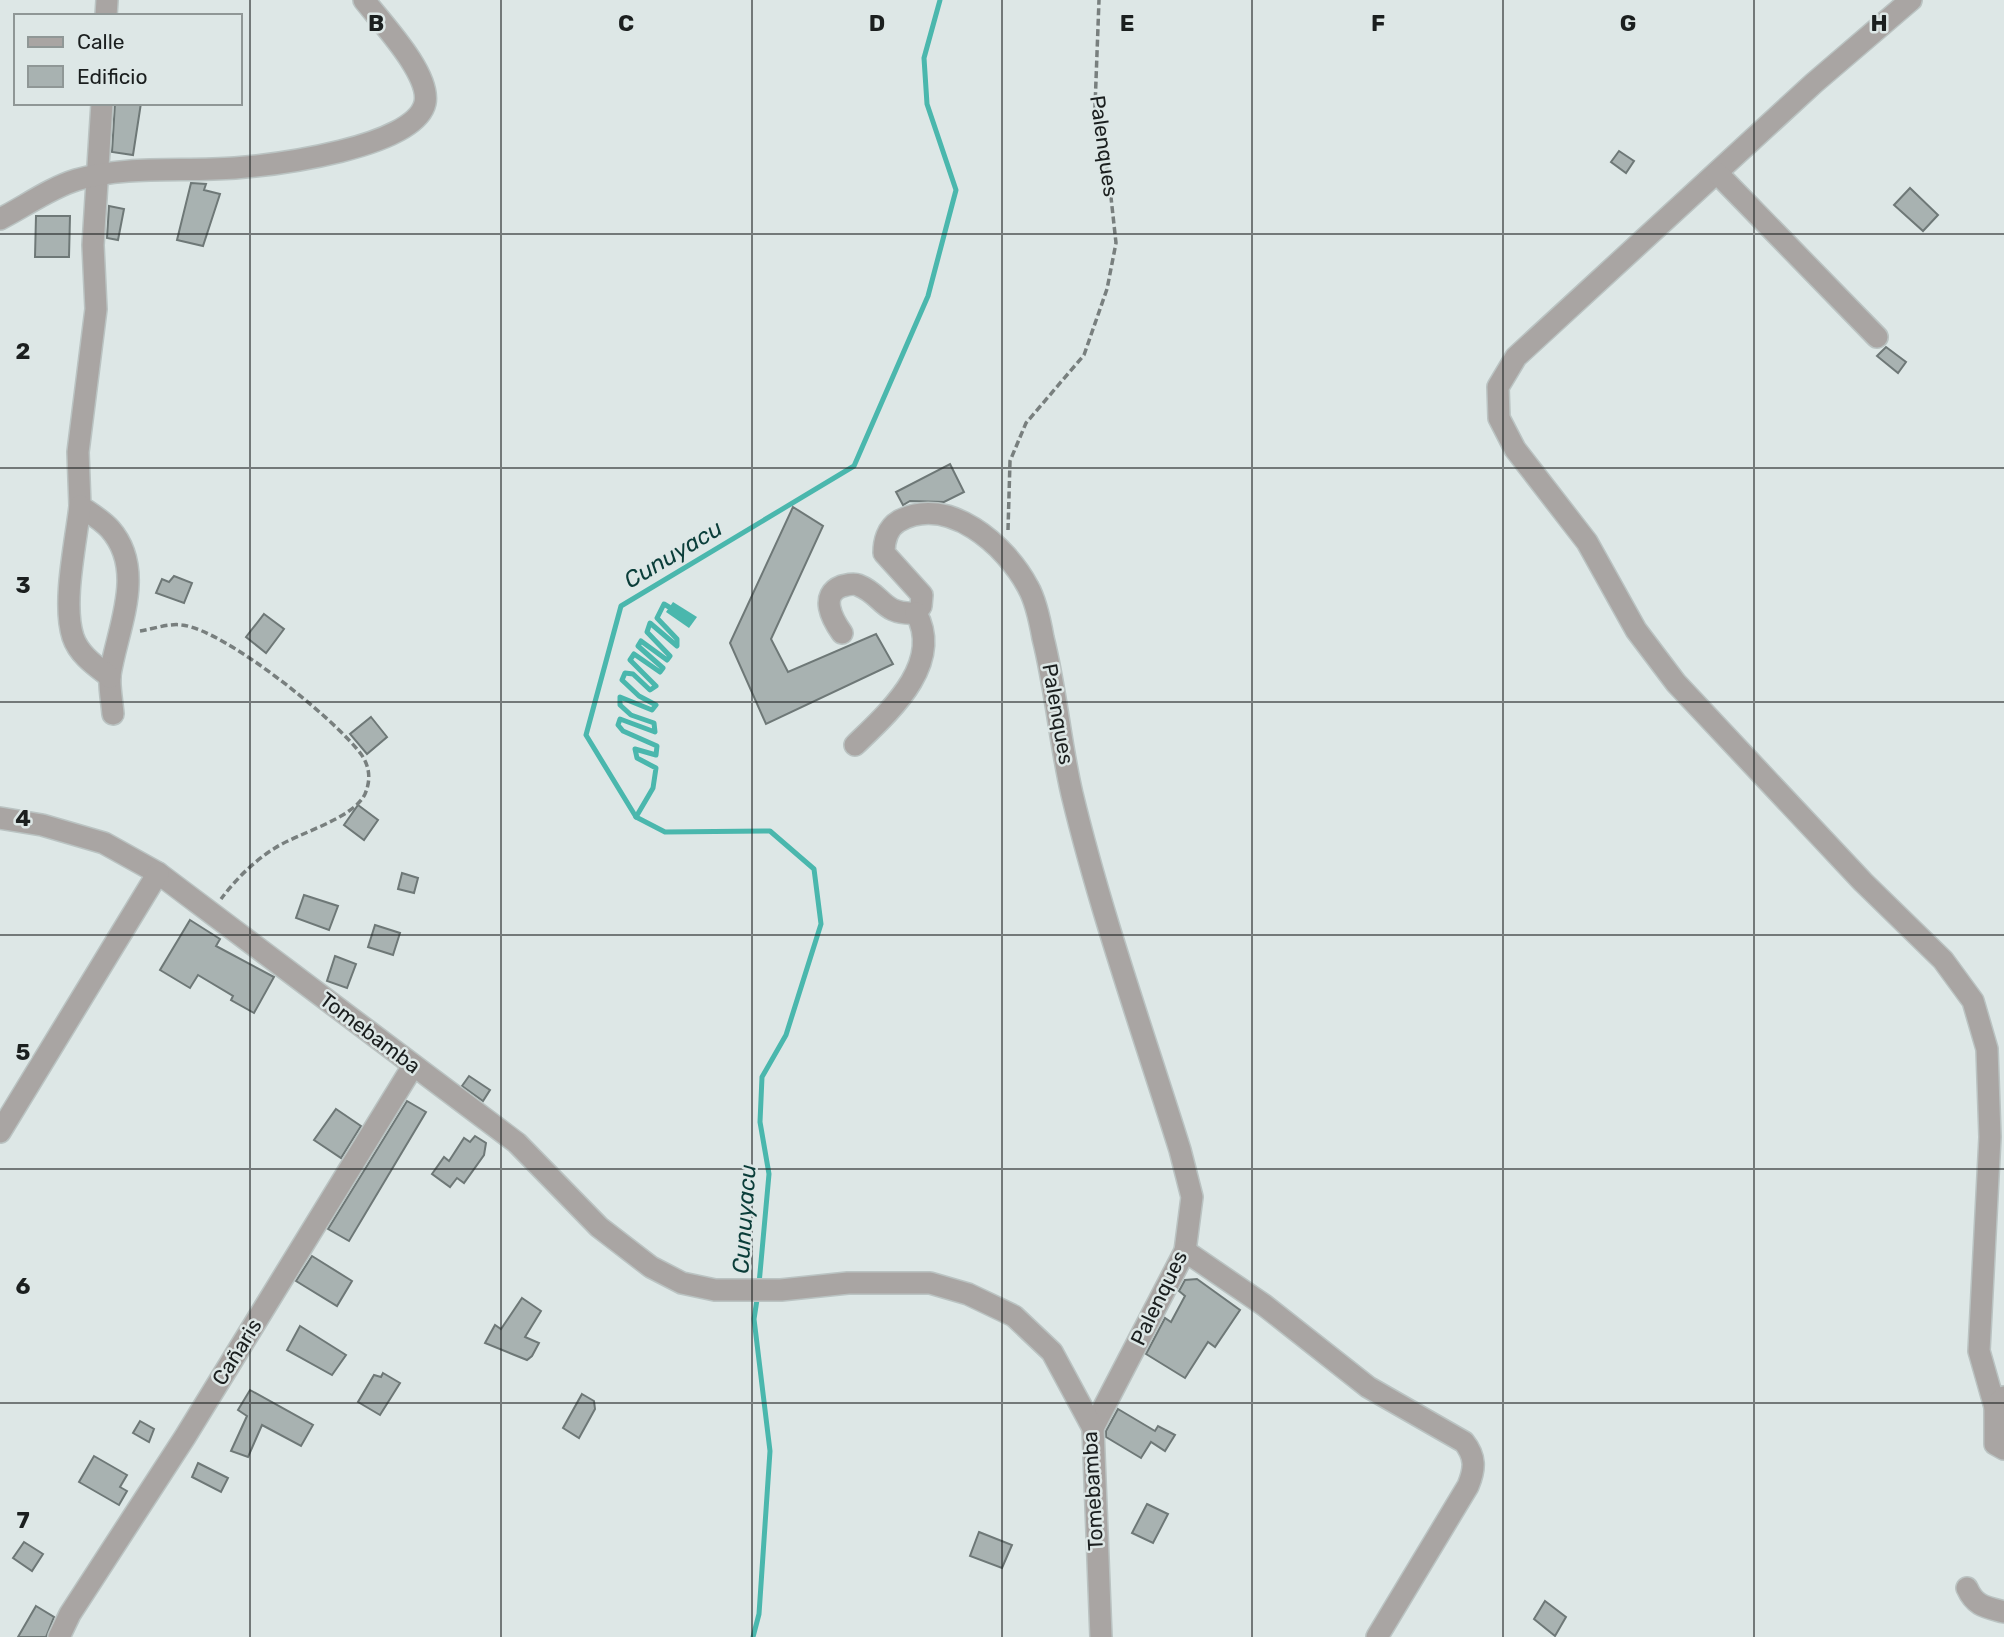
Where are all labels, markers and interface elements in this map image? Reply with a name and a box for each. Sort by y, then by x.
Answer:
text: B [368,9,384,37]
text: C [618,9,634,37]
text: D [869,9,885,37]
text: E [1120,9,1134,37]
text: F [1371,9,1385,37]
text: G [1620,9,1636,37]
text: H [1870,9,1888,37]
legend [14,14,242,105]
text: Calle [77,29,125,54]
text: Edificio [77,64,147,89]
street label: Palenques [1085,94,1124,198]
text: 2 [16,337,30,365]
water label: Cunuyacu [619,514,727,594]
text: 3 [15,571,31,599]
street label: Palenques [1037,661,1080,766]
text: 4 [15,804,31,832]
street label: Tomebamba [315,987,426,1079]
text: 5 [16,1038,31,1066]
water label: Cunuyacu [726,1163,762,1275]
street label: Palenques [1125,1246,1192,1349]
text: 6 [16,1272,31,1300]
street label: Cañaris [206,1314,267,1390]
street label: Tomebamba [1077,1431,1108,1551]
text: 7 [16,1506,30,1534]

